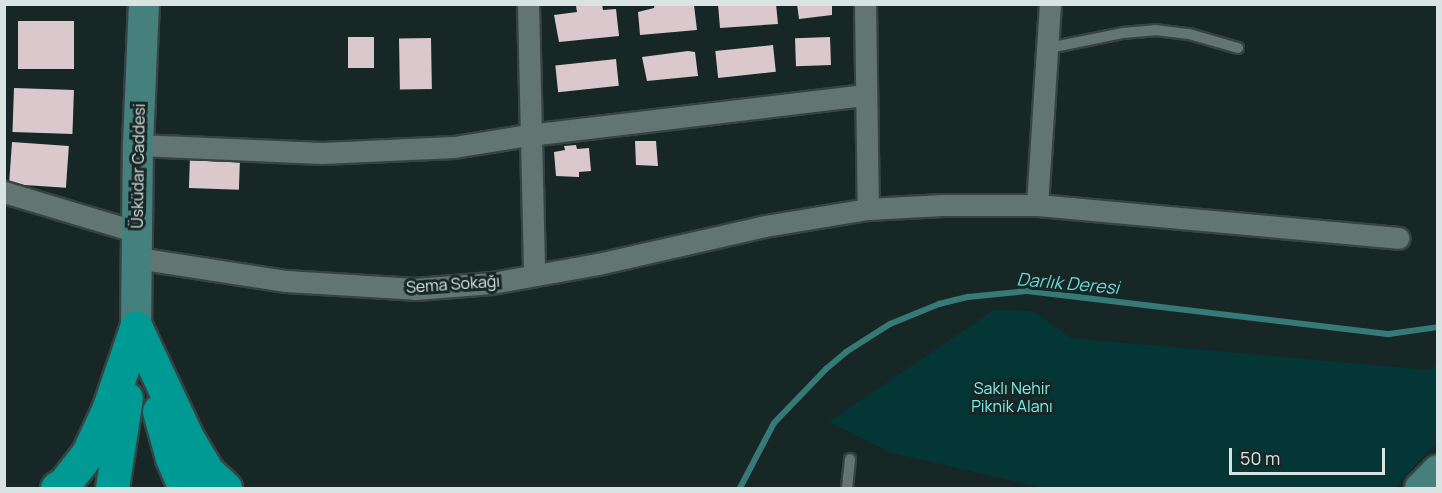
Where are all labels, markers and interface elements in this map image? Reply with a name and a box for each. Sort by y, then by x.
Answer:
street label: Üsküdar Caddesi [127,103,149,229]
water label: Darlık Deresi [1016,268,1120,298]
street label: Sema Sokağı [405,271,501,297]
park label: Saklı Nehir Piknik Alanı [971,378,1053,416]
scale bar [1232,436,1388,474]
text: 50 m [1240,446,1280,470]

